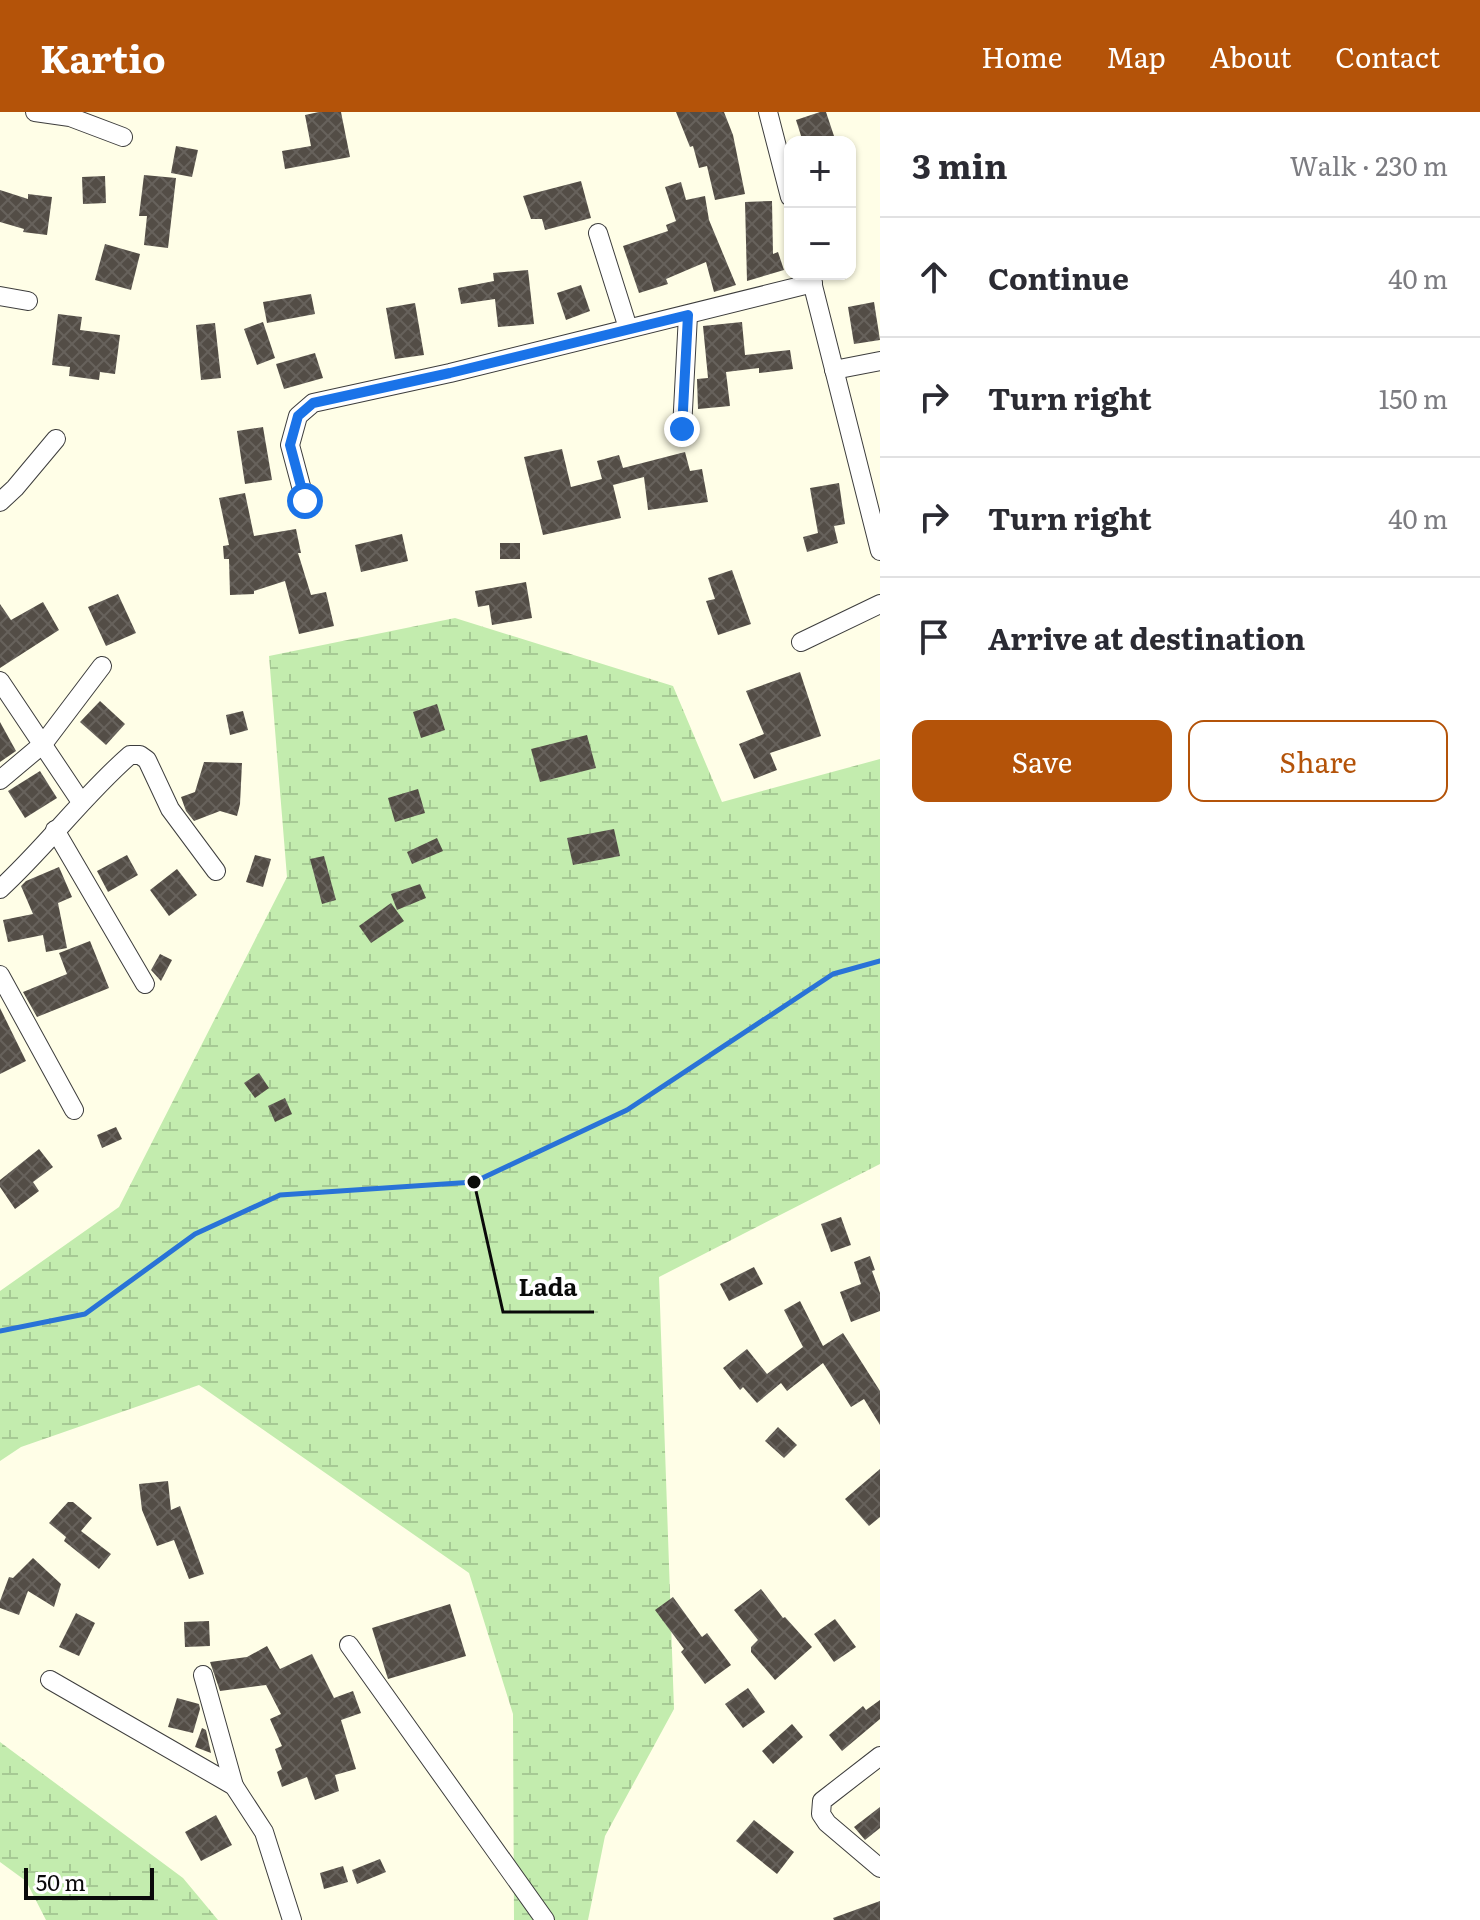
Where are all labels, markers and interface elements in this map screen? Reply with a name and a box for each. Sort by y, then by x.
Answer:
text: Kartio [40,28,166,85]
text: Home [981,35,1062,77]
text: Map [1106,35,1166,77]
text: About [1210,35,1291,77]
text: Contact [1335,35,1440,77]
map controls [784,136,856,280]
button: + [784,136,856,208]
text: 3 min [912,139,1008,189]
text: Walk · 230 m [1290,145,1448,184]
button: − [784,208,856,280]
icon: ahead [912,255,956,299]
text: Continue [988,255,1129,299]
text: 40 m [1388,258,1448,297]
icon: right [912,375,956,419]
text: Turn right [988,375,1152,419]
text: 150 m [1379,378,1448,417]
route end [664,411,700,447]
route start [287,483,323,519]
icon: right [912,495,956,539]
text: Turn right [988,495,1152,539]
text: 40 m [1388,498,1448,537]
icon: arrive [912,615,956,659]
text: Arrive at destination [988,615,1305,659]
button: Save [912,720,1172,802]
button: Share [1188,720,1448,802]
callout: Lada [503,1264,594,1312]
text: Lada [519,1268,578,1303]
scale bar [24,1864,154,1900]
text: 50 m [36,1865,86,1898]

